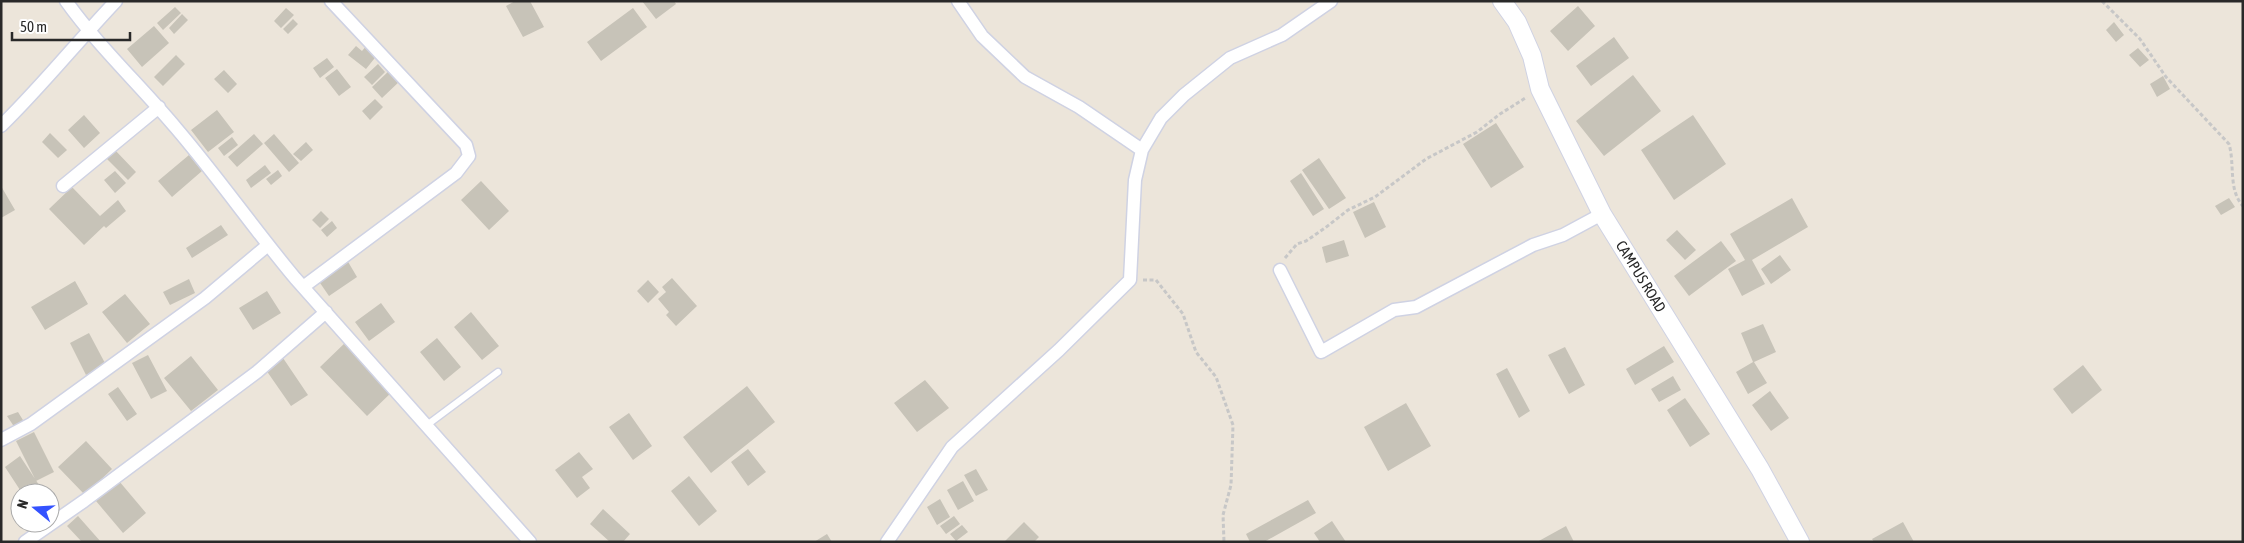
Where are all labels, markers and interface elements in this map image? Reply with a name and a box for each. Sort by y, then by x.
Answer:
scale bar [12,10,130,42]
text: 50 m [20,18,47,35]
street label: CAMPUS ROAD [1613,237,1670,315]
north arrow [10,483,60,533]
text: N [14,498,32,510]

